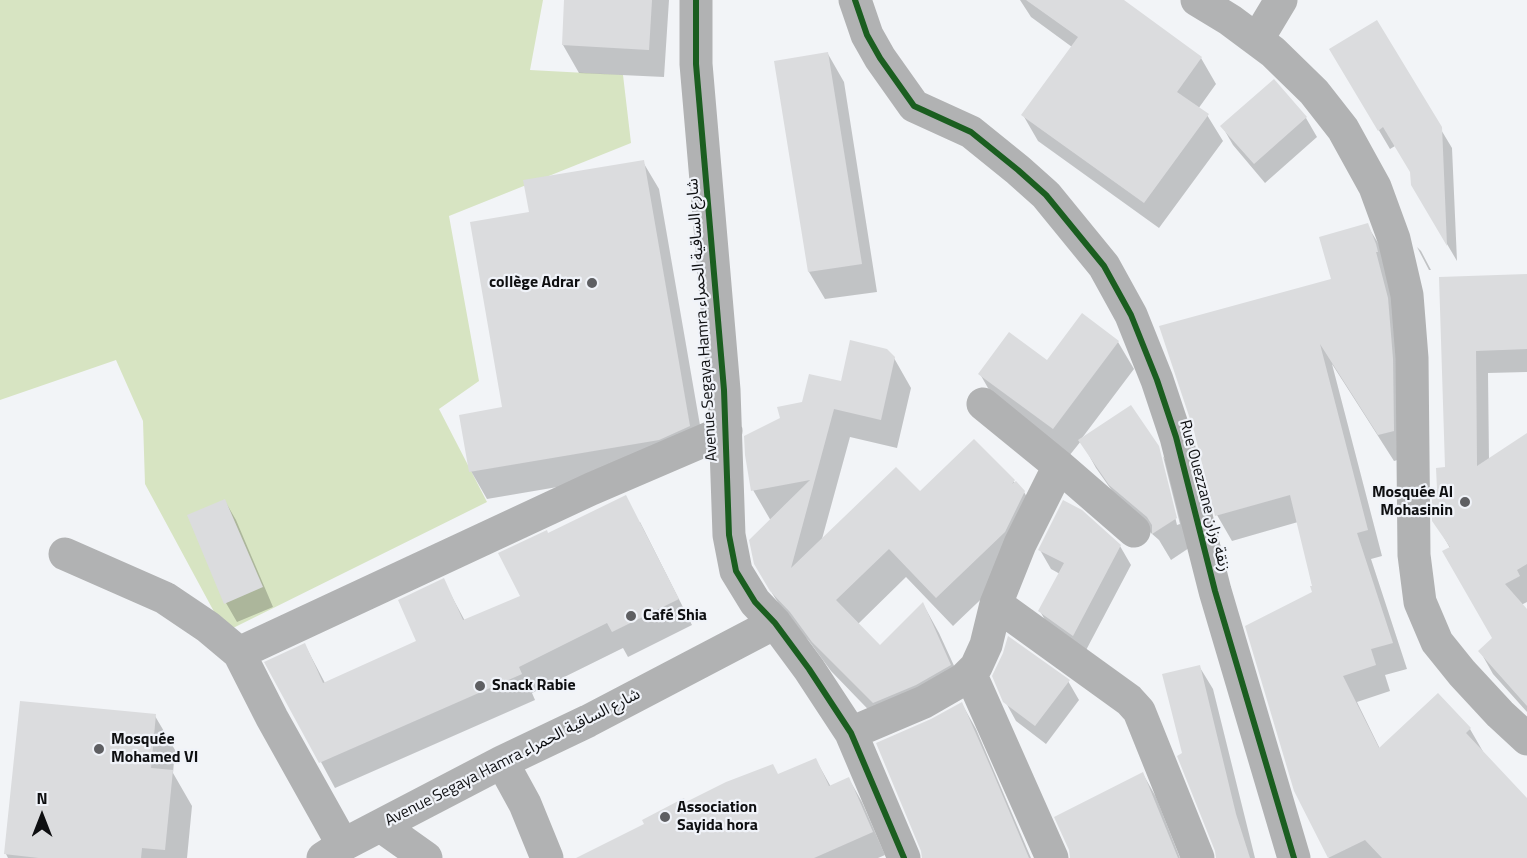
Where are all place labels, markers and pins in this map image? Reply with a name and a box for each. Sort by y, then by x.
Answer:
place label: collège Adrar [489,273,580,293]
marker: collège Adrar [585,276,599,290]
place label: Mosquée Al Mohasinin [1372,483,1453,521]
marker: Mosquée Al Mohasinin [1458,495,1472,509]
place label: Café Shia [643,606,707,626]
marker: Café Shia [624,609,638,623]
place label: Snack Rabie [492,676,576,696]
marker: Snack Rabie [473,679,487,693]
place label: Mosquée Mohamed VI [111,730,198,768]
marker: Mosquée Mohamed VI [92,742,106,756]
place label: Association Sayida hora [677,798,758,836]
marker: Association Sayida hora [658,810,672,824]

